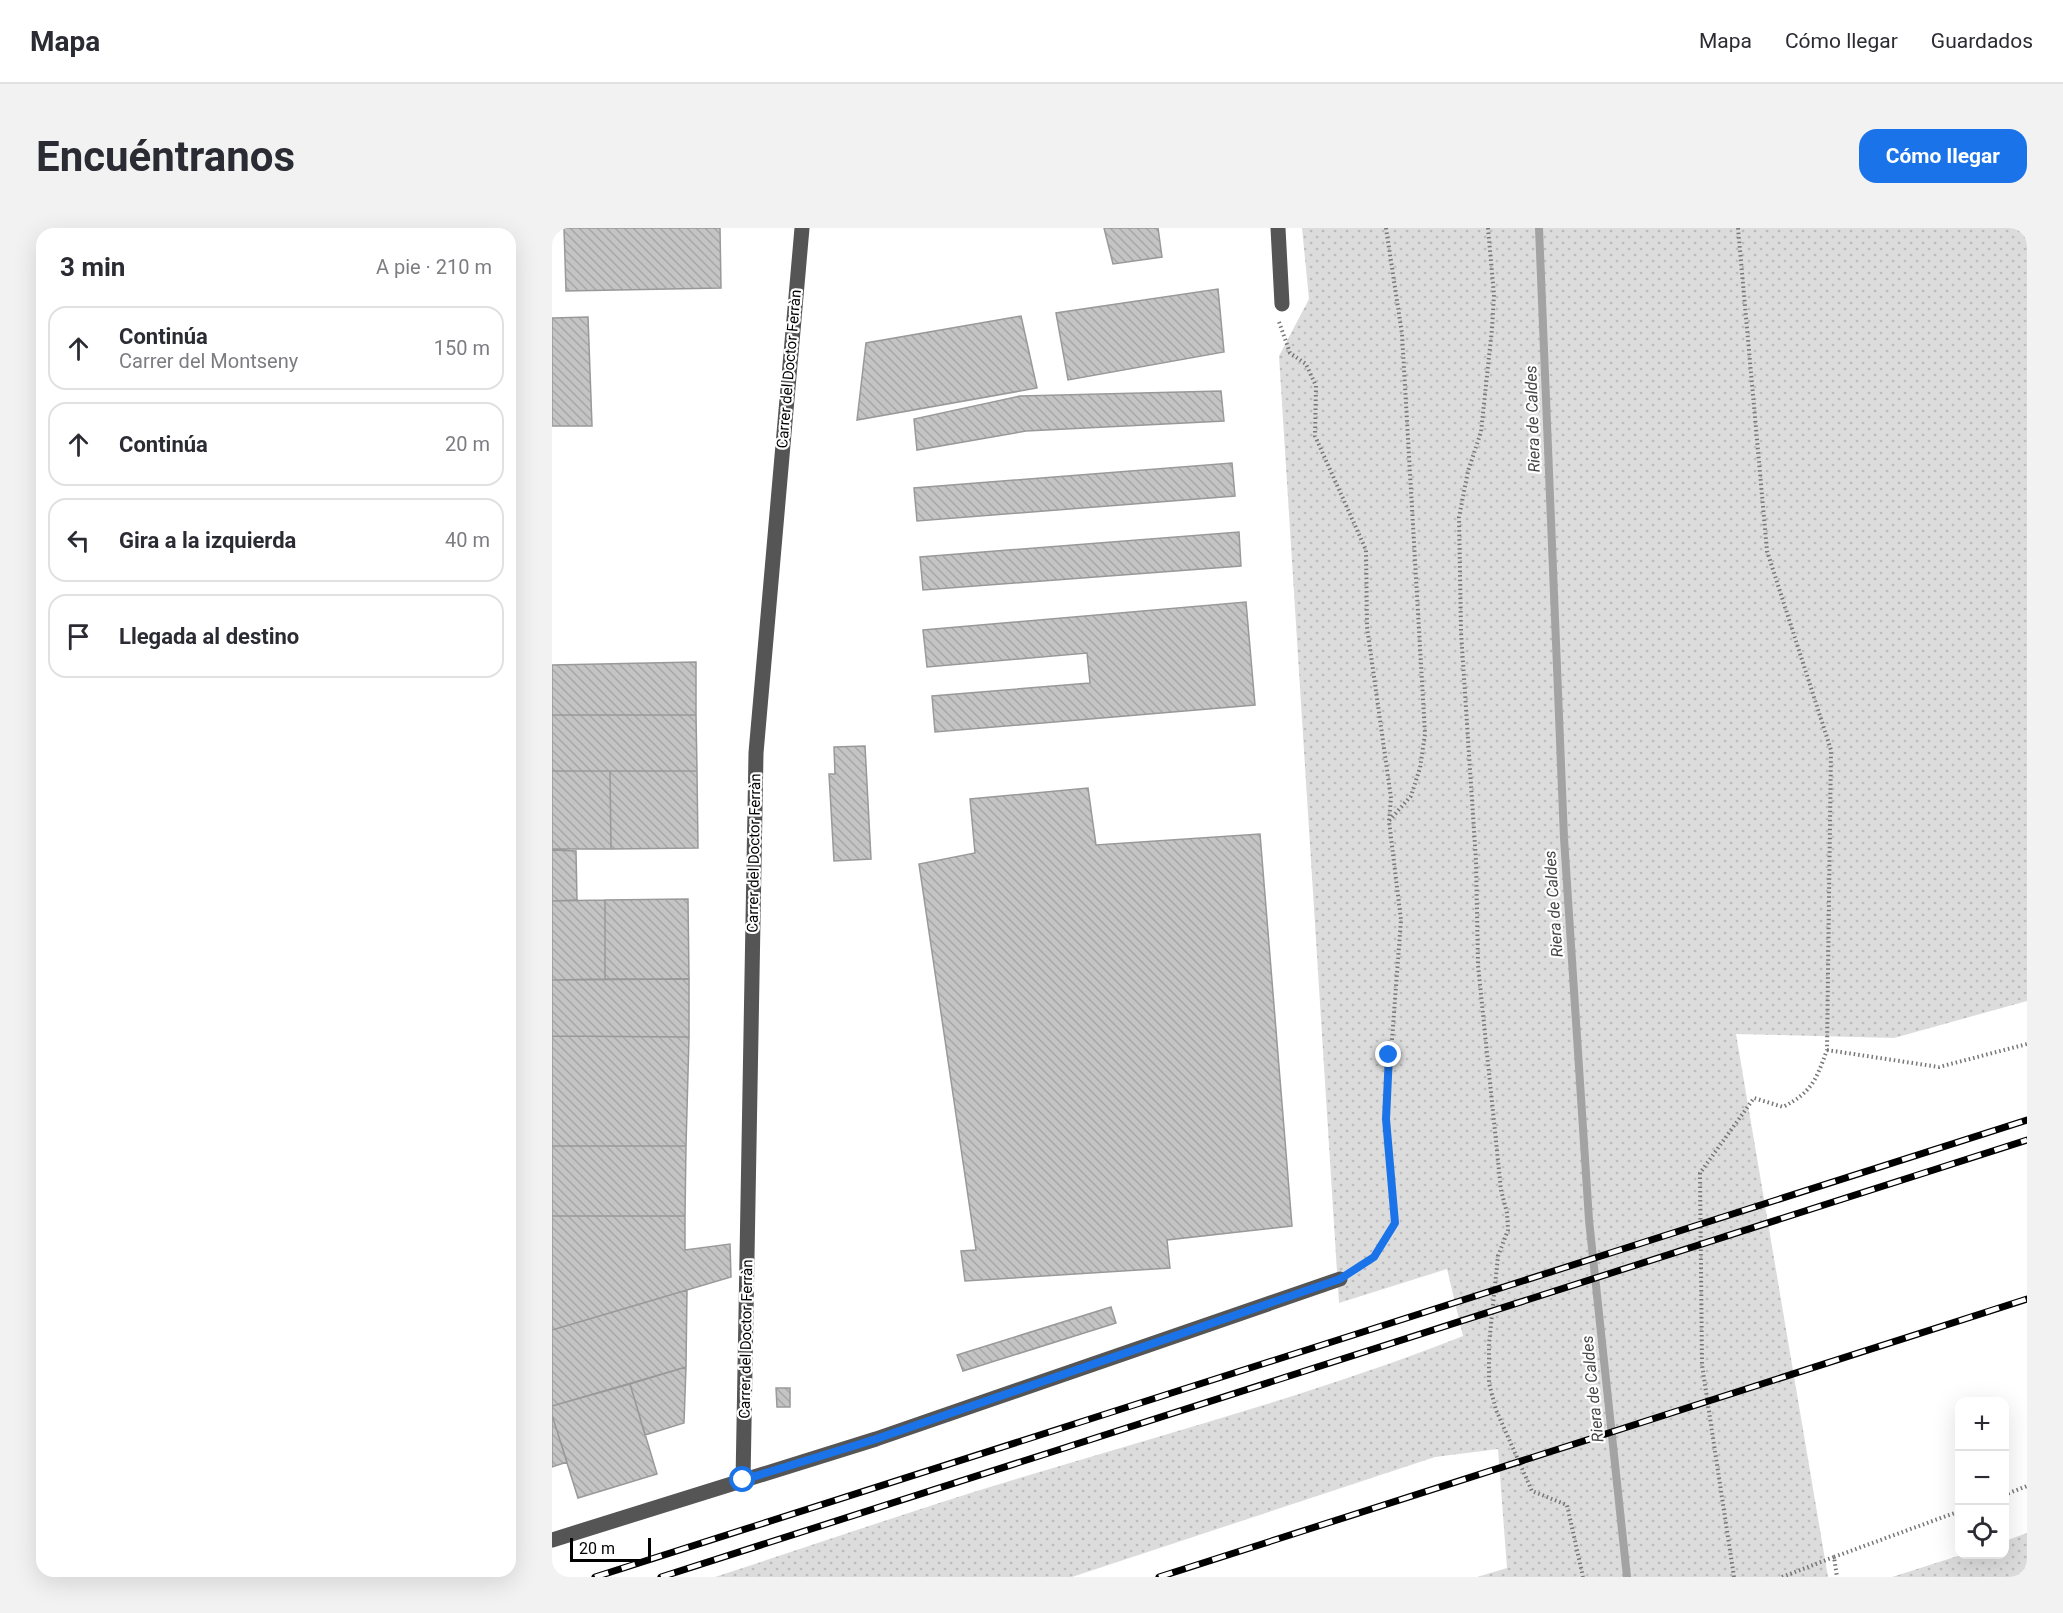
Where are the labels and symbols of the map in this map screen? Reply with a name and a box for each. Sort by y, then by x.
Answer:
street label: Carrer del Doctor Ferràn [773,289,805,449]
water label: Riera de Caldes [1521,365,1544,473]
street label: Carrer del Doctor Ferràn [744,773,764,933]
water label: Riera de Caldes [1540,850,1567,958]
route end [1375,1041,1401,1067]
street label: Carrer del Doctor Ferràn [736,1259,756,1419]
water label: Riera de Caldes [1577,1335,1608,1443]
route start [729,1466,755,1492]
scale bar [570,1535,651,1562]

